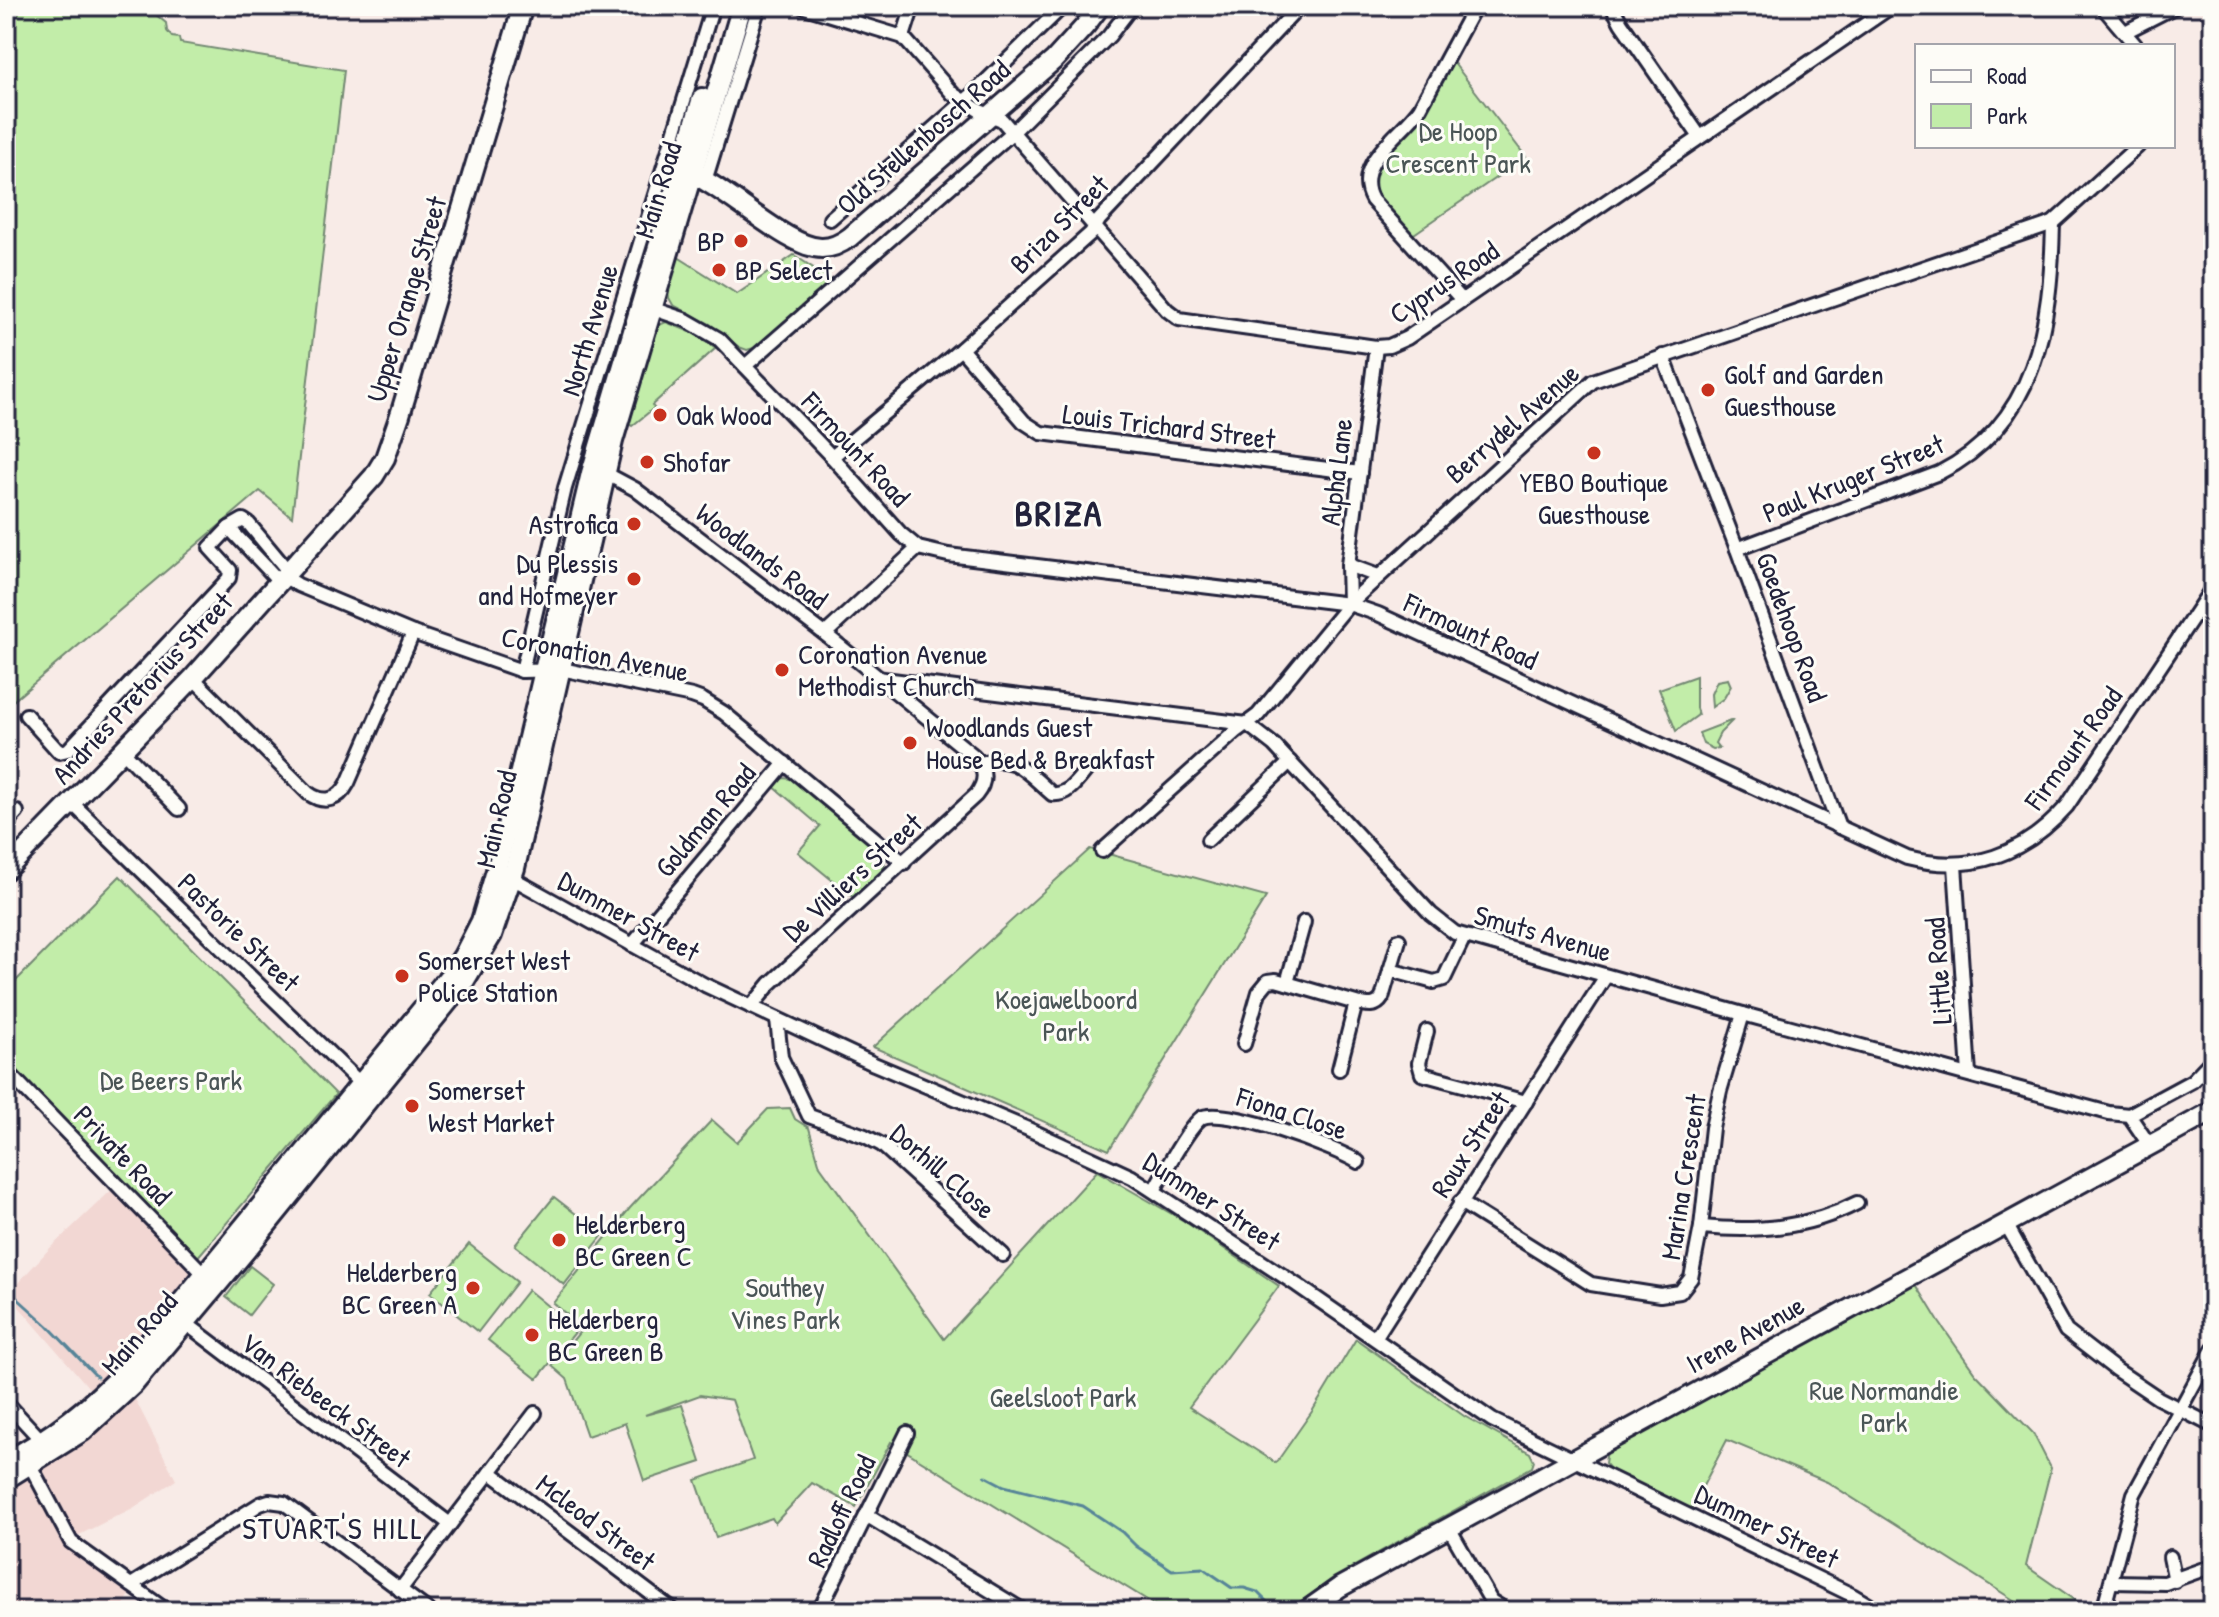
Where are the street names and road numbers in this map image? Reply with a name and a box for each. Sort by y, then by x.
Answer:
street label: Old Stellenbosch Road [828,51,1018,223]
street label: Main Road [625,137,691,243]
street label: Briza Street [1001,166,1117,282]
street label: Upper Orange Street [357,191,455,406]
street label: Cyprus Road [1382,231,1506,332]
street label: North Avenue [551,260,627,400]
street label: Berrydel Avenue [1437,354,1587,492]
street label: Firmount Road [792,383,919,515]
street label: Louis Trichard Street [1061,394,1278,458]
street label: Alpha Lane [1311,416,1361,528]
street label: Paul Kruger Street [1757,424,1950,532]
street label: Woodlands Road [688,494,836,618]
street label: Goedehoop Road [1747,547,1837,707]
street label: Andries Pretorius Street [43,583,241,792]
street label: Firmount Road [1397,583,1544,679]
street label: Coronation Avenue [498,617,692,691]
street label: Firmount Road [2015,679,2131,818]
street label: Goldman Road [646,755,764,885]
street label: Main Road [466,766,526,871]
street label: De Villiers Street [774,804,930,950]
street label: Dummer Street [552,862,707,971]
street label: Pastorie Street [170,864,309,1000]
street label: Smuts Avenue [1470,895,1616,971]
street label: Little Road [1915,916,1961,1026]
street label: Fiona Close [1231,1077,1352,1149]
street label: Roux Street [1422,1083,1519,1204]
street label: Marina Crescent [1651,1091,1715,1262]
street label: Private Road [66,1097,180,1214]
street label: Dorhill Close [882,1115,1004,1227]
street label: Dummer Street [1136,1143,1288,1260]
street label: Main Road [92,1283,186,1383]
street label: Irene Avenue [1679,1286,1811,1382]
street label: Van Riebeeck Street [233,1323,419,1477]
street label: Radloff Road [798,1449,884,1573]
street label: Mcleod Street [529,1465,664,1580]
street label: Dummer Street [1689,1475,1846,1577]

